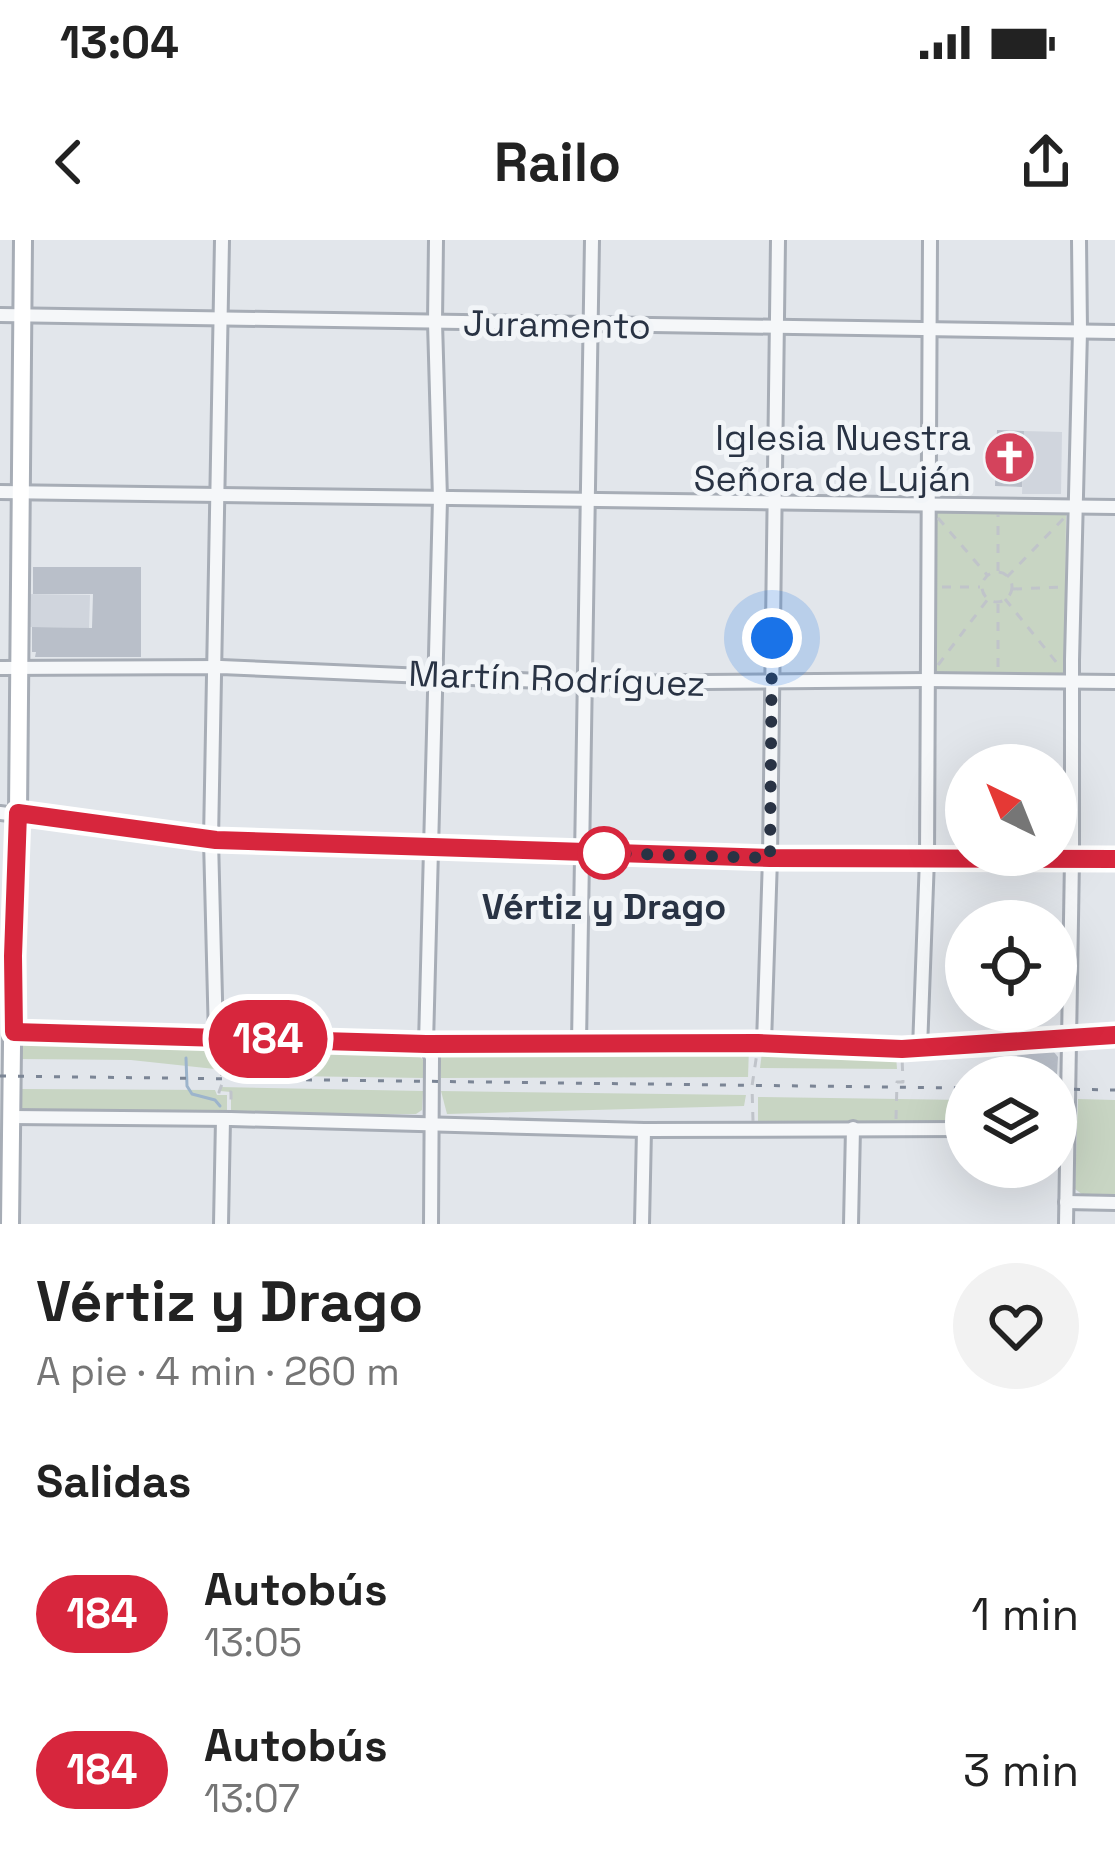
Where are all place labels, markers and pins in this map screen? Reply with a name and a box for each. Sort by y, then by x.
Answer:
place label: Iglesia Nuestra Señora de Luján [693,415,971,502]
church icon: Iglesia Nuestra Señora de Luján [982,430,1038,486]
marker: Vértiz y Drago [579,828,629,878]
place label: Vértiz y Drago [482,884,726,930]

